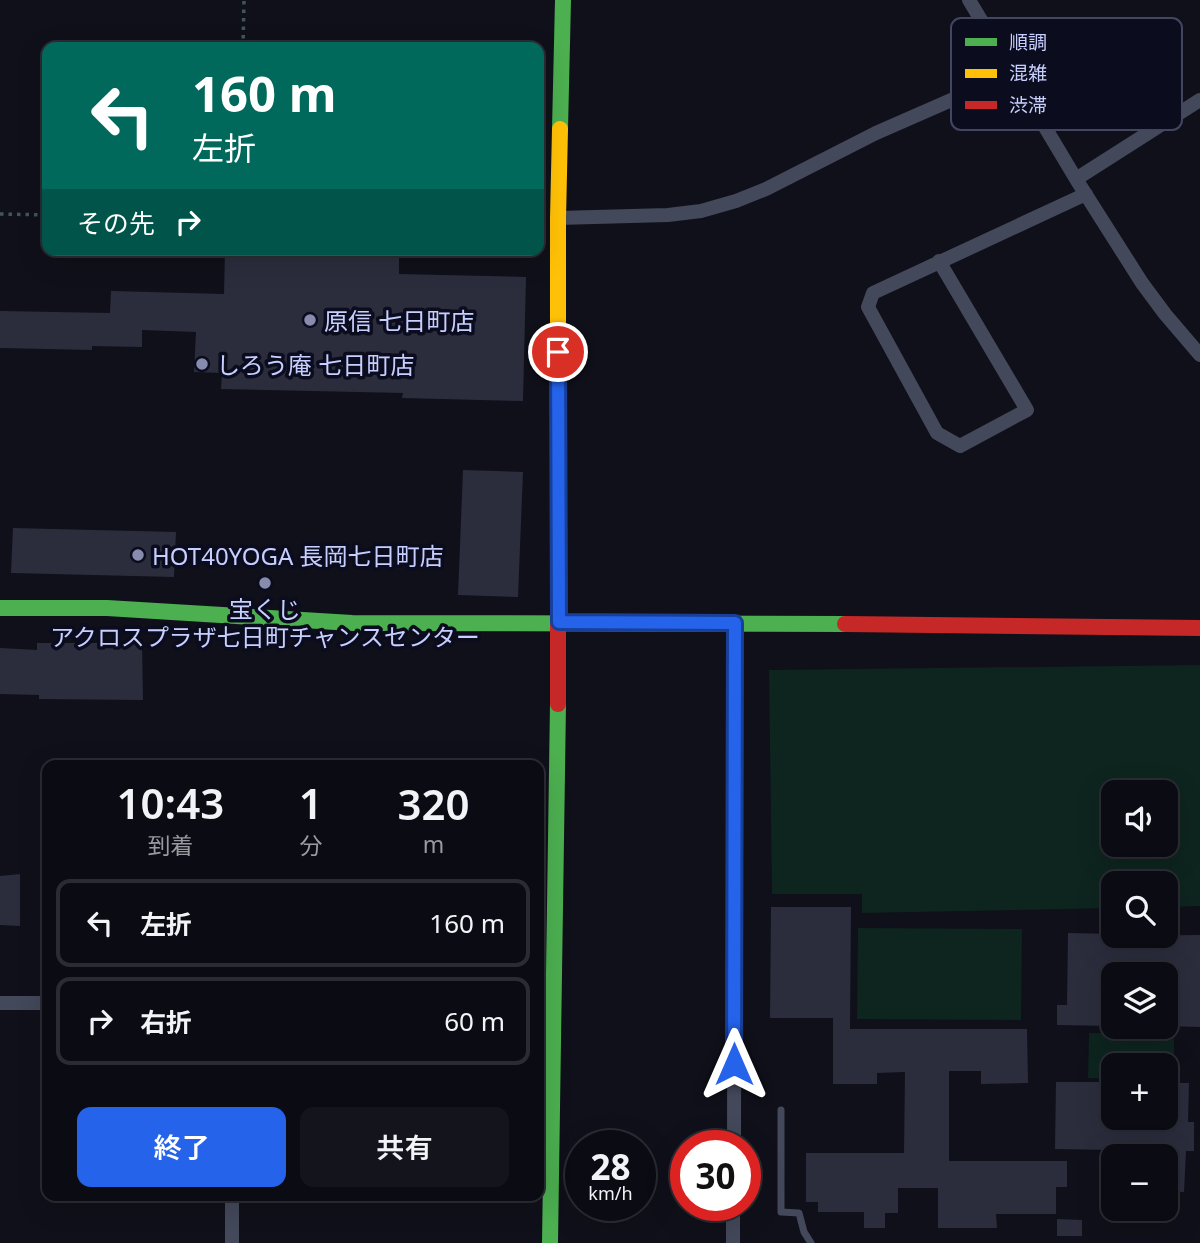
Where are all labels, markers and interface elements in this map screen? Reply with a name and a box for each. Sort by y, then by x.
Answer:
legend [951,18,1182,130]
text: 順調 [1009,29,1047,55]
text: 160 m [192,60,337,126]
text: 混雑 [1009,60,1047,86]
icon: left [77,70,168,161]
text: 渋滞 [1009,92,1047,118]
text: 左折 [192,126,256,169]
icon: right [169,203,207,241]
text: その先 [77,205,155,241]
place label: 原信 七日町店 [324,304,474,337]
marker: 原信 七日町店 [302,312,318,328]
pin [528,322,588,382]
icon: arrive [539,333,577,371]
place label: しろう庵 七日町店 [216,348,414,381]
marker: しろう庵 七日町店 [194,356,210,372]
place label: HOT40YOGA 長岡七日町店 [152,539,444,572]
marker: HOT40YOGA 長岡七日町店 [130,547,146,563]
marker: 宝くじ アクロスプラザ七日町チャンスセンター [257,575,273,591]
place label: 宝くじ アクロスプラザ七日町チャンスセンター [50,592,480,653]
text: 10:43 [117,774,224,831]
text: 1 [299,774,323,831]
text: 320 [397,775,469,832]
map controls [1101,780,1178,1221]
button: sound [1101,780,1178,857]
text: m [423,828,444,860]
text: 到着 [147,829,193,861]
text: 分 [299,829,322,861]
button: search [1101,871,1178,948]
icon: left [81,904,119,942]
text: 160 m [429,905,505,941]
text: 左折 [140,906,192,942]
button: layers [1101,962,1178,1039]
icon: right [81,1002,119,1040]
text: 60 m [444,1003,505,1039]
text: 右折 [140,1004,192,1040]
position arrow [697,1027,771,1101]
button: + [1101,1053,1178,1130]
button: 終了 [77,1107,286,1187]
button: 共有 [300,1107,509,1187]
speed limit sign: 30 [670,1130,761,1221]
text: 28 [590,1143,631,1190]
button: − [1101,1144,1178,1221]
text: km/h [588,1181,633,1205]

